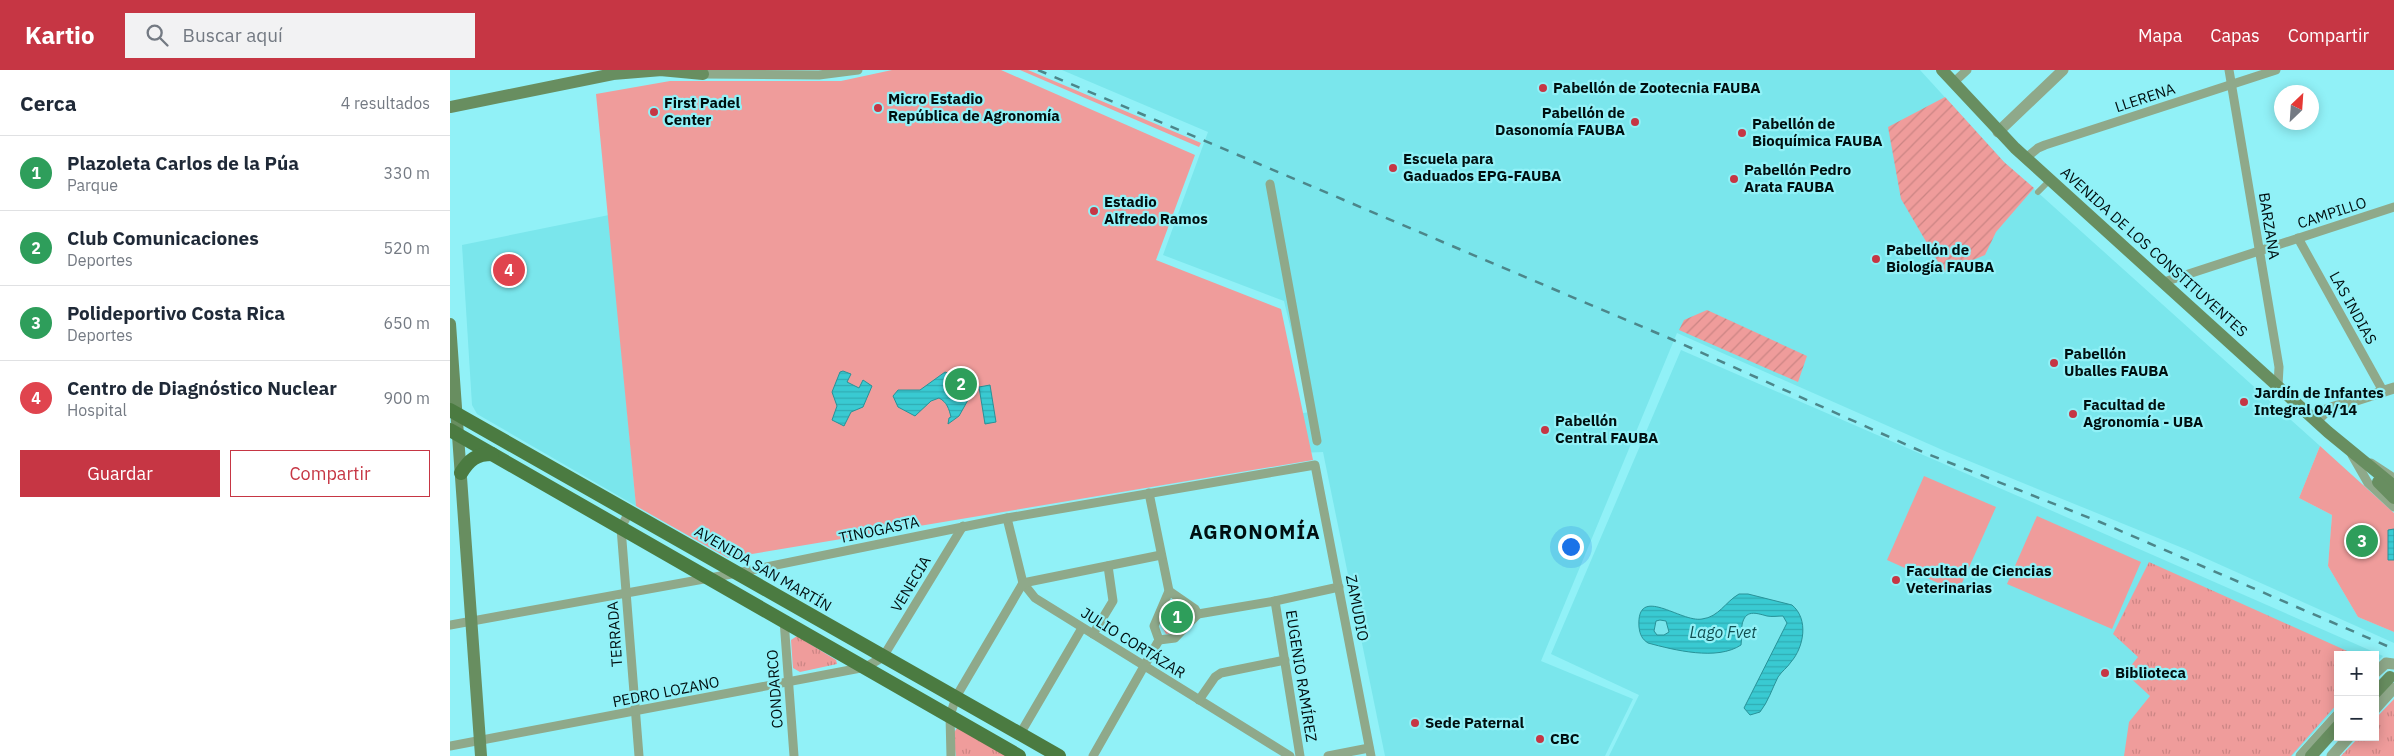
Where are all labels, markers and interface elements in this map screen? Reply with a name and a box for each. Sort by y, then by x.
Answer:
search box [125,13,475,58]
text: Kartio [25,19,95,51]
icon: search [143,21,171,49]
text: Buscar aquí [183,23,283,47]
text: Mapa [2138,24,2182,47]
text: Capas [2210,24,2260,47]
text: Compartir [2288,24,2369,47]
place label: Pabellón de Zootecnia FAUBA [1553,78,1761,97]
street label: LLERENA [2112,79,2178,116]
marker: Pabellón de Zootecnia FAUBA [1537,82,1549,94]
north arrow [2274,85,2319,130]
text: Cerca [20,89,77,117]
place label: Micro Estadio República de Agronomía [888,89,1060,125]
text: 4 resultados [341,93,430,113]
place label: First Padel Center [664,93,741,129]
marker: Micro Estadio República de Agronomía [872,102,884,114]
place label: Pabellón de Dasonomía FAUBA [1495,103,1625,139]
marker: First Padel Center [648,106,660,118]
place label: Pabellón de Bioquímica FAUBA [1752,114,1883,150]
marker: Pabellón de Dasonomía FAUBA [1629,116,1641,128]
marker: Pabellón de Bioquímica FAUBA [1736,127,1748,139]
place label: Escuela para Gaduados EPG-FAUBA [1403,149,1561,185]
text: Plazoleta Carlos de la Púa [67,151,299,175]
place label: Pabellón Pedro Arata FAUBA [1744,160,1851,196]
marker: Escuela para Gaduados EPG-FAUBA [1387,162,1399,174]
text: 1 [31,163,41,183]
text: 330 m [383,163,430,183]
street label: AVENIDA DE LOS CONSTITUYENTES [2057,163,2252,341]
marker: Pabellón Pedro Arata FAUBA [1728,173,1740,185]
text: Parque [67,175,118,195]
street label: BARZANA [2255,191,2284,261]
place label: Estadio Alfredo Ramos [1104,192,1208,228]
street label: CAMPILLO [2295,192,2369,233]
marker: Estadio Alfredo Ramos [1088,205,1100,217]
text: Club Comunicaciones [67,226,259,250]
text: 2 [31,238,41,258]
text: 520 m [383,238,430,258]
place label: Pabellón de Biología FAUBA [1886,240,1994,276]
text: Deportes [67,250,133,270]
pin: 4 [493,251,525,289]
marker: Pabellón de Biología FAUBA [1870,253,1882,265]
street label: LAS INDIAS [2326,268,2381,348]
text: Polideportivo Costa Rica [67,301,285,325]
text: 3 [31,313,41,333]
text: 650 m [383,313,430,333]
text: Deportes [67,325,133,345]
place label: Pabellón Uballes FAUBA [2064,344,2168,380]
marker: Pabellón Uballes FAUBA [2048,357,2060,369]
pin: 2 [945,365,977,403]
text: Centro de Diagnóstico Nuclear [67,376,337,400]
place label: Jardín de Infantes Integral 04/14 [2254,383,2384,419]
text: 4 [31,388,41,408]
text: 900 m [383,388,430,408]
place label: Facultad de Agronomía - UBA [2083,395,2203,431]
marker: Jardín de Infantes Integral 04/14 [2238,396,2250,408]
text: Hospital [67,400,127,420]
marker: Facultad de Agronomía - UBA [2067,408,2079,420]
place label: Pabellón Central FAUBA [1555,411,1658,447]
marker: Pabellón Central FAUBA [1539,424,1551,436]
button: Guardar [20,450,220,497]
button: Compartir [230,450,430,497]
street label: TINOGASTA [837,512,921,547]
district label: AGRONOMÍA [1189,518,1321,545]
street label: AVENIDA SAN MARTÍN [691,522,835,616]
pin: 3 [2346,522,2378,560]
your location [1558,534,1584,560]
street label: VENECIA [886,552,935,615]
place label: Facultad de Ciencias Veterinarias [1906,561,2052,597]
street label: ZAMUDIO [1342,573,1373,643]
marker: Facultad de Ciencias Veterinarias [1890,574,1902,586]
pin: 1 [1161,598,1193,636]
street label: TERRADA [603,600,626,667]
street label: JULIO CORTÁZAR [1078,603,1189,682]
street label: EUGENIO RAMÍREZ [1282,609,1321,744]
water label: Lago Fvet [1690,622,1757,642]
street label: CONDARCO [762,649,787,729]
map controls [2334,651,2379,741]
button: + [2334,651,2379,696]
place label: Biblioteca [2115,663,2186,682]
marker: Biblioteca [2099,667,2111,679]
street label: PEDRO LOZANO [611,672,721,711]
button: − [2334,696,2379,741]
place label: Sede Paternal [1425,713,1525,732]
marker: Sede Paternal [1409,717,1421,729]
place label: CBC [1550,729,1580,748]
marker: CBC [1534,733,1546,745]

